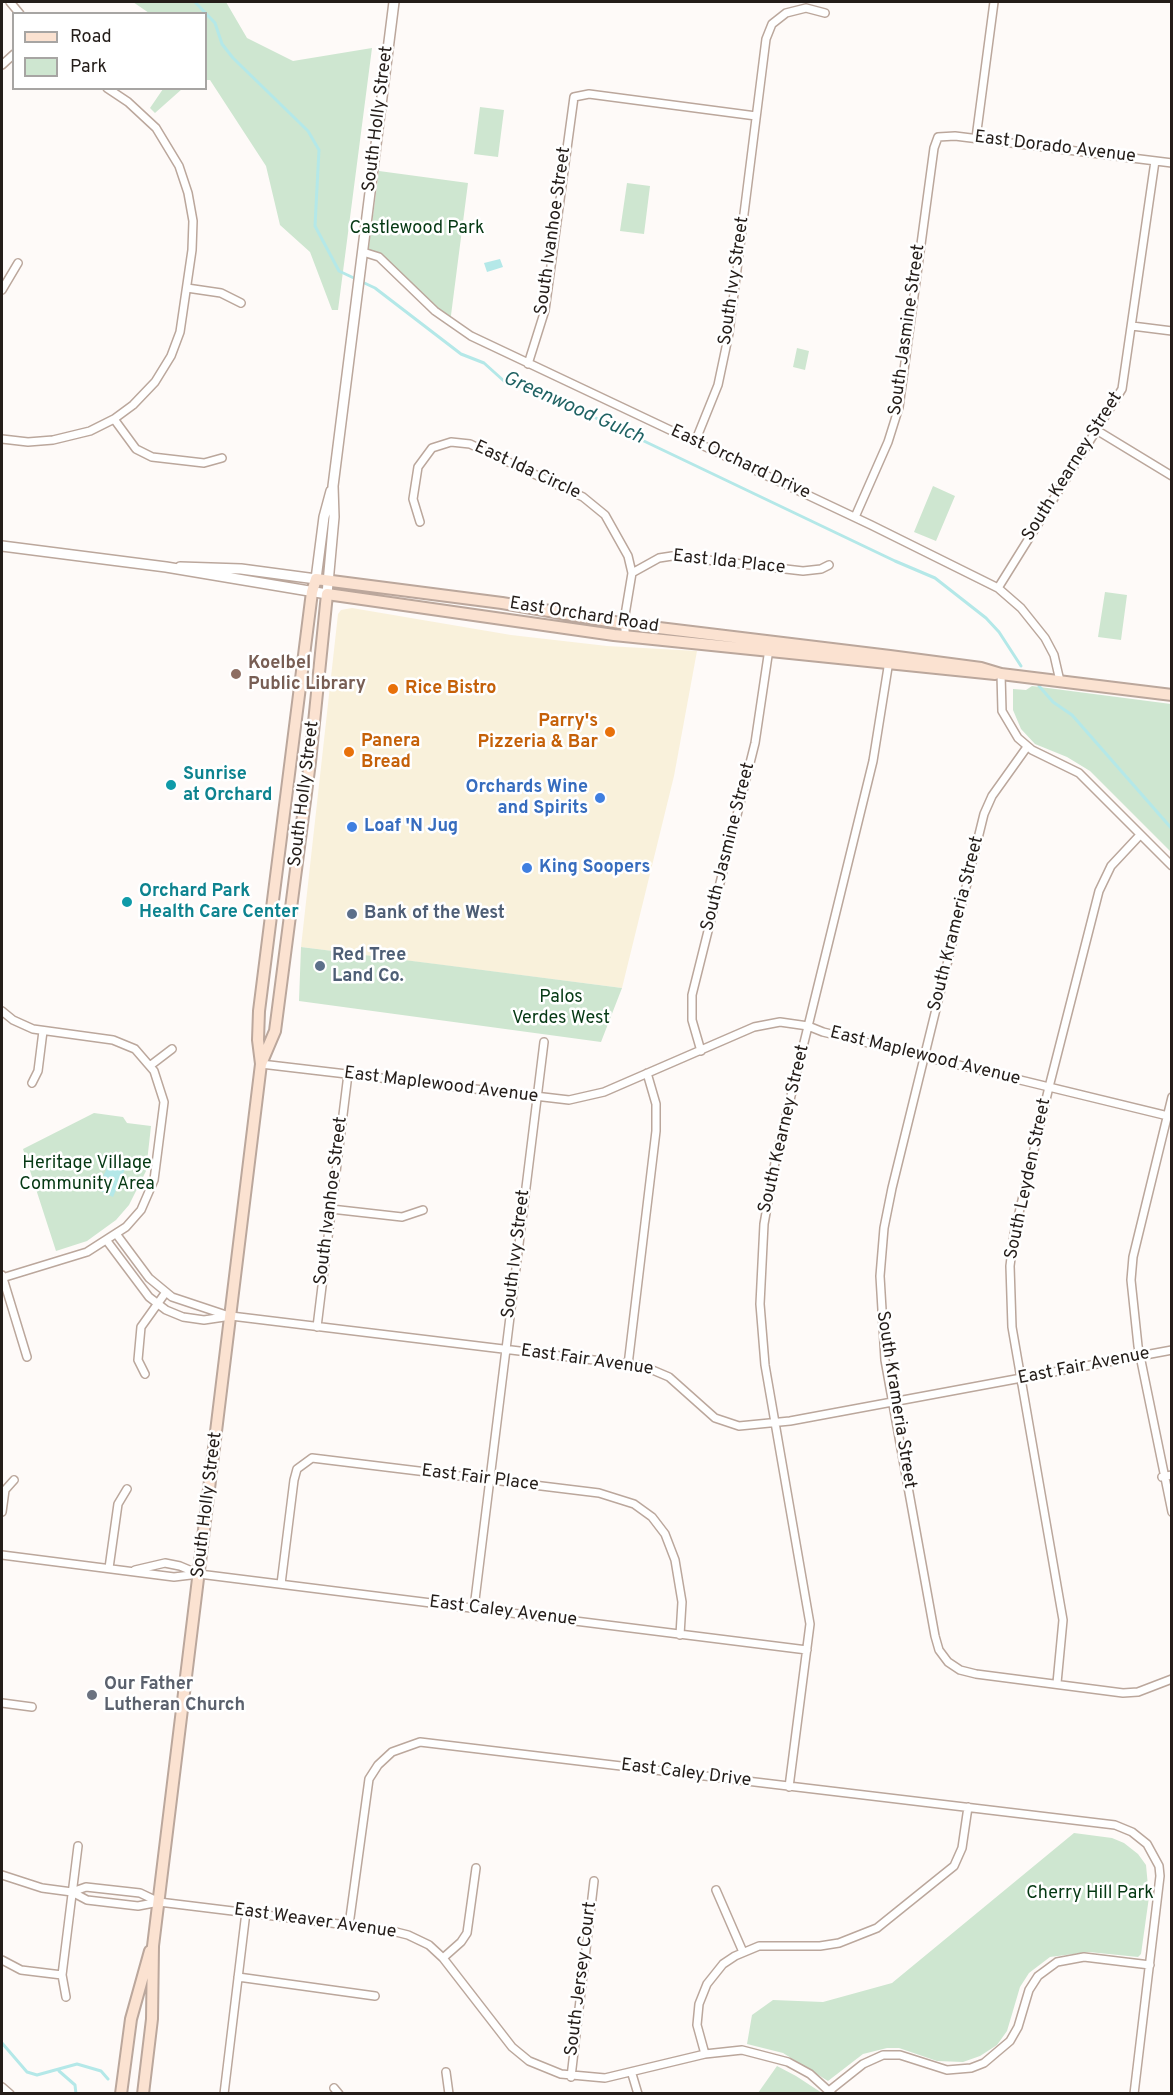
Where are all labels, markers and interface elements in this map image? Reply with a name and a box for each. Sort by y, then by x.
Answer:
legend [12,12,207,90]
text: Road [70,26,112,49]
street label: South Holly Street [359,45,399,193]
text: Park [70,56,107,79]
street label: East Dorado Avenue [973,127,1137,169]
street label: South Ivanhoe Street [532,146,576,316]
street label: South Ivy Street [715,215,755,347]
park label: Castlewood Park [350,218,484,240]
street label: South Jasmine Street [885,243,931,417]
water label: Greenwood Gulch [499,367,647,451]
street label: South Kearney Street [1018,388,1128,546]
street label: East Orchard Drive [667,421,813,505]
street label: East Ida Circle [471,437,583,505]
street label: East Ida Place [672,546,786,580]
street label: East Orchard Road [508,594,660,638]
place label: Koelbel Public Library [248,653,366,696]
marker: Koelbel Public Library [229,667,243,681]
place label: Rice Bistro [405,678,496,700]
marker: Rice Bistro [386,682,400,696]
place label: Parry's Pizzeria & Bar [477,711,598,754]
street label: South Holly Street [285,720,325,868]
marker: Parry's Pizzeria & Bar [603,725,617,739]
place label: Panera Bread [361,731,420,774]
marker: Panera Bread [342,745,356,759]
street label: South Jasmine Street [698,761,760,933]
place label: Sunrise at Orchard [183,764,272,806]
place label: Orchards Wine and Spirits [465,777,588,820]
marker: Sunrise at Orchard [164,778,178,792]
marker: Orchards Wine and Spirits [593,791,607,805]
place label: Loaf 'N Jug [364,816,458,838]
marker: Loaf 'N Jug [345,820,359,834]
street label: South Krameria Street [925,834,989,1014]
place label: King Soopers [539,857,650,879]
marker: King Soopers [520,861,534,875]
place label: Orchard Park Health Care Center [139,881,299,924]
marker: Orchard Park Health Care Center [120,895,134,909]
place label: Bank of the West [364,903,505,925]
marker: Bank of the West [345,907,359,921]
place label: Red Tree Land Co. [332,945,406,988]
marker: Red Tree Land Co. [313,959,327,973]
park label: Palos Verdes West [512,987,610,1030]
street label: East Maplewood Avenue [828,1023,1022,1091]
street label: South Kearney Street [755,1043,815,1215]
street label: East Maplewood Avenue [343,1063,539,1109]
street label: South Leyden Street [1001,1096,1057,1262]
street label: South Ivanhoe Street [311,1116,353,1286]
park label: Heritage Village Community Area [19,1153,155,1196]
street label: South Ivy Street [498,1188,536,1320]
street label: South Krameria Street [870,1310,920,1490]
street label: East Fair Avenue [519,1341,655,1381]
street label: East Fair Avenue [1016,1344,1152,1390]
street label: South Holly Street [188,1431,228,1579]
street label: East Fair Place [420,1461,540,1497]
street label: East Caley Avenue [428,1592,578,1632]
place label: Our Father Lutheran Church [104,1674,245,1716]
marker: Our Father Lutheran Church [85,1688,99,1702]
street label: East Caley Drive [620,1755,752,1793]
park label: Cherry Hill Park [1026,1883,1154,1905]
street label: East Weaver Avenue [232,1900,398,1944]
street label: South Jersey Court [562,1901,602,2057]

